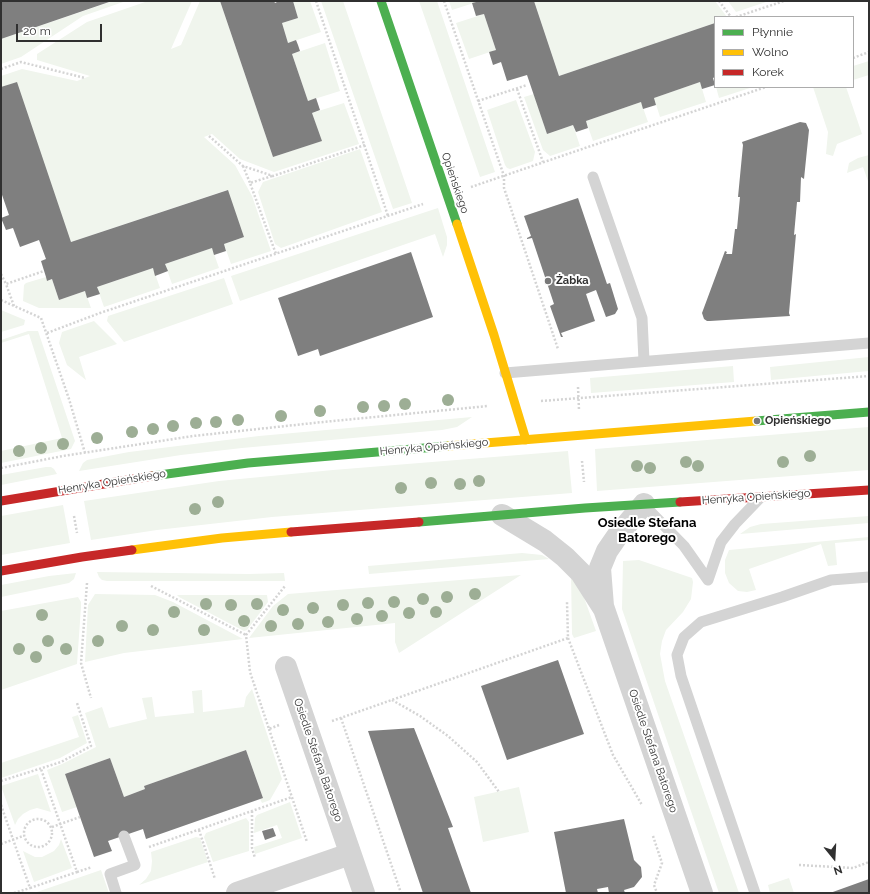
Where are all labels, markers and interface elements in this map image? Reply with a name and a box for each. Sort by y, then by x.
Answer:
scale bar [18,16,104,42]
legend [714,16,854,88]
text: 20 m [23,24,51,38]
text: Płynnie [752,25,793,39]
text: Wolno [752,45,788,59]
text: Korek [752,65,784,79]
street label: Opieńskiego [438,151,472,215]
place label: Żabka [556,274,589,288]
marker: Żabka [543,276,553,286]
place label: Opieńskiego [765,414,831,428]
marker: Opieńskiego [752,416,762,426]
street label: Henryka Opieńskiego [379,436,489,458]
street label: Henryka Opieńskiego [57,467,167,497]
street label: Henryka Opieńskiego [701,487,811,507]
district label: Osiedle Stefana Batorego [598,515,696,546]
street label: Osiedle Stefana Batorego [626,687,680,815]
street label: Osiedle Stefana Batorego [291,696,345,824]
north arrow [814,838,854,878]
text: N [832,862,844,877]

